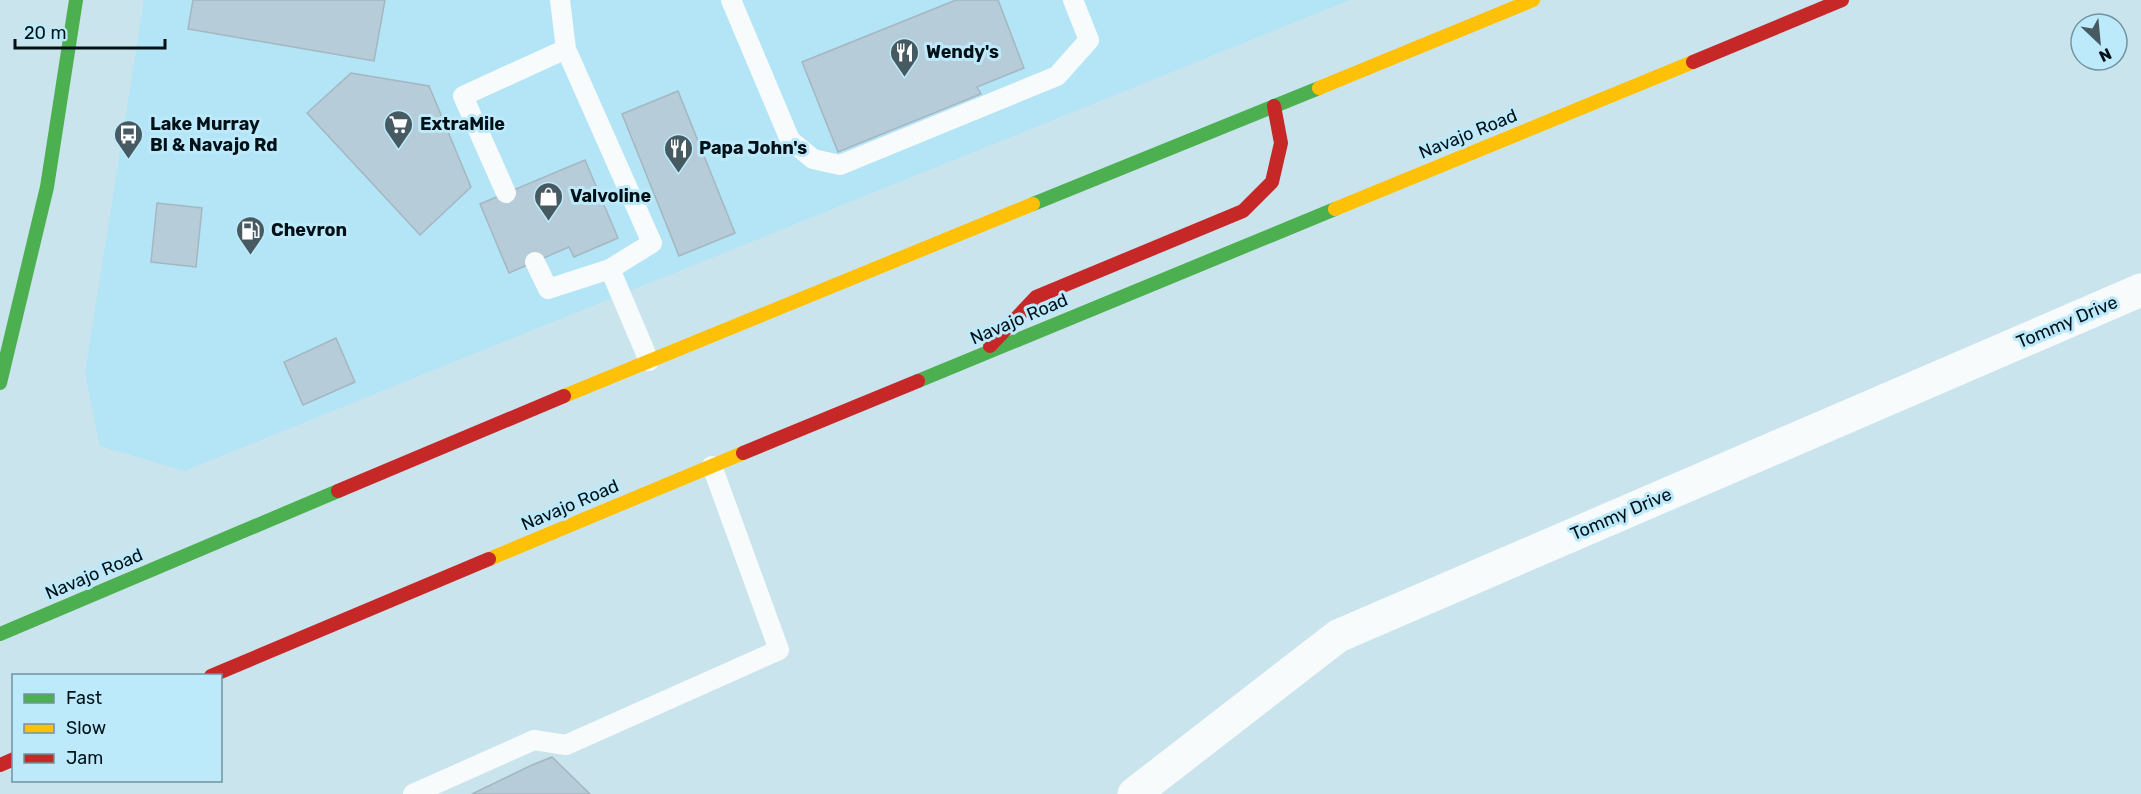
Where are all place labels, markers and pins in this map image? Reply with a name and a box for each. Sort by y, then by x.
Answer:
restaurant icon: Wendy's [889,36,921,78]
place label: Wendy's [926,41,999,63]
supermarket icon: ExtraMile [383,108,415,150]
place label: Lake Murray Bl & Navajo Rd [150,113,278,156]
place label: ExtraMile [420,113,505,135]
bus stop icon: Lake Murray Bl & Navajo Rd [113,118,145,160]
restaurant icon: Papa John's [662,132,694,174]
place label: Papa John's [699,137,807,159]
shop icon: Valvoline [533,180,565,222]
place label: Valvoline [570,185,651,207]
fuel station icon: Chevron [234,214,266,256]
place label: Chevron [271,219,347,241]

